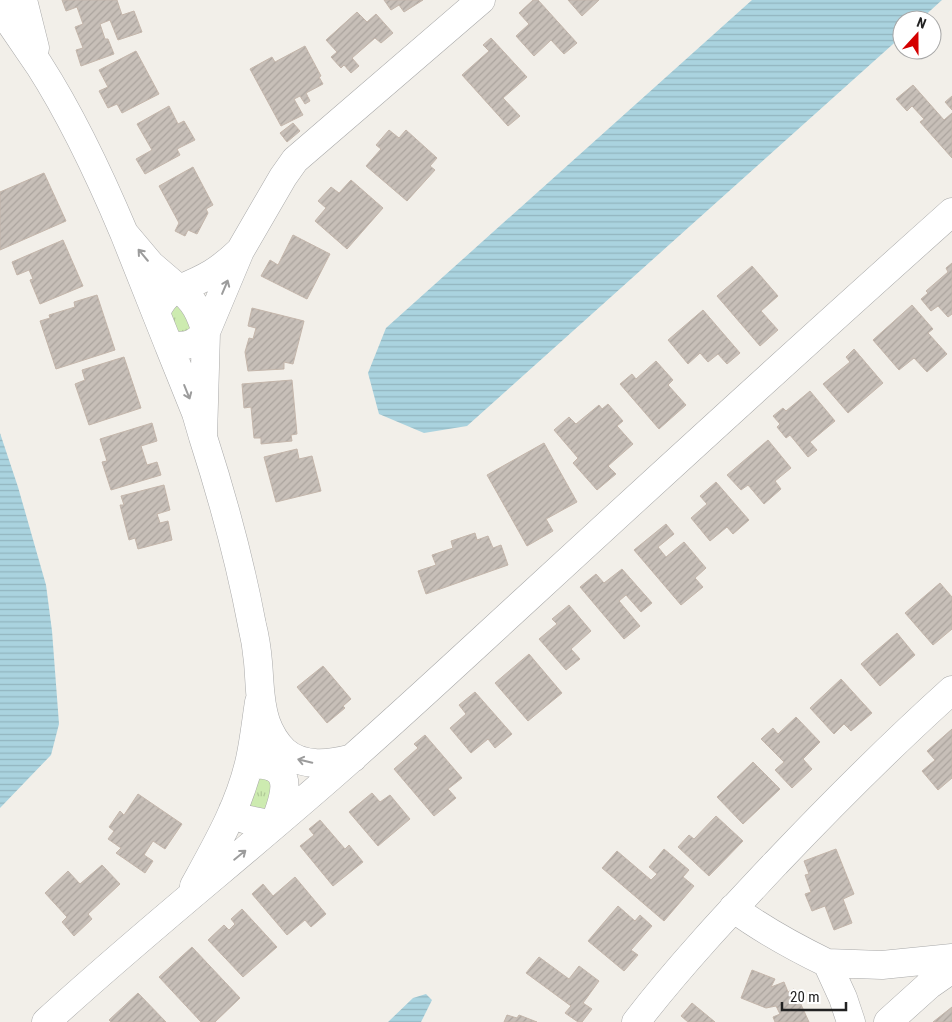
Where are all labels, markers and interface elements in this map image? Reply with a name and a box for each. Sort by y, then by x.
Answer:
north arrow [892,10,942,60]
text: N [915,14,929,32]
one-way arrow [137,249,148,262]
one-way arrow [220,280,230,295]
one-way arrow [183,384,193,399]
one-way arrow [297,756,313,765]
one-way arrow [233,849,246,860]
scale bar [782,980,846,1012]
text: 20 m [790,988,820,1006]

